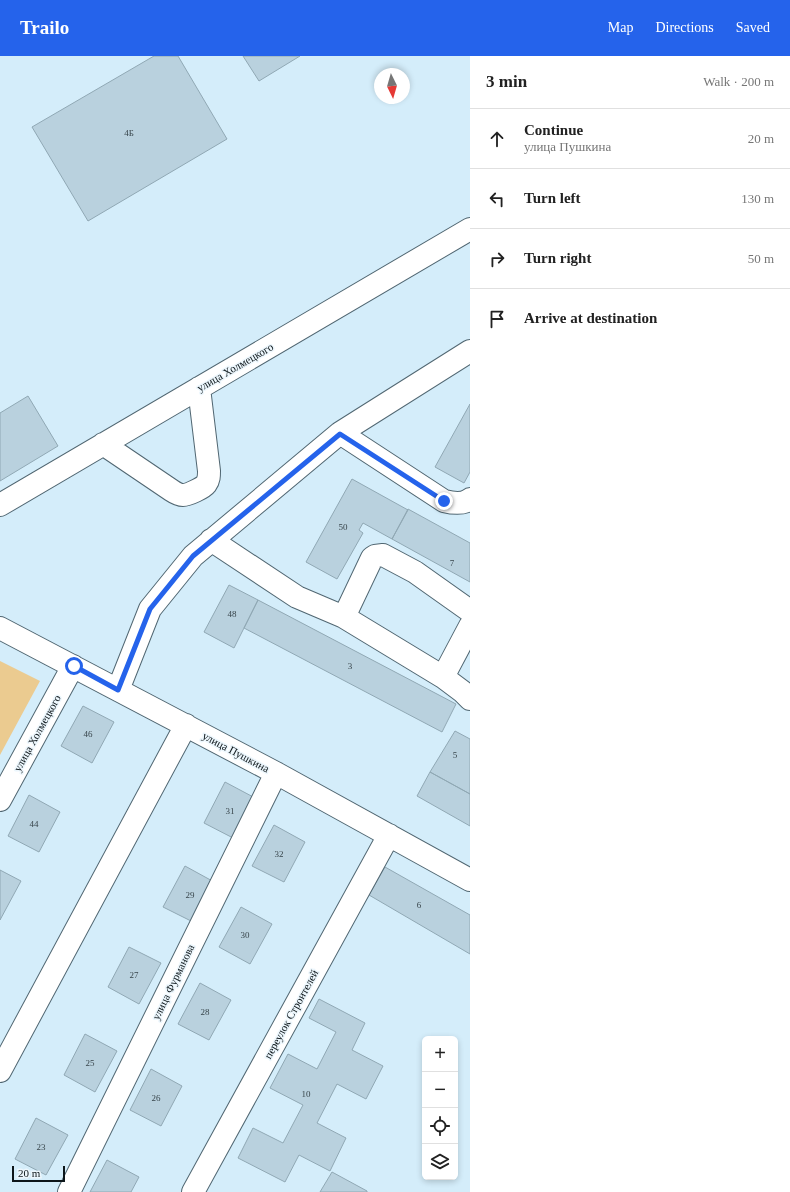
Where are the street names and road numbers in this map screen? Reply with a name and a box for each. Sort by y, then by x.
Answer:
street label: улица Холмецкого [195,340,276,394]
street label: улица Холмецкого [11,692,63,773]
street label: улица Пушкина [201,729,272,775]
street label: улица Фурманова [150,942,197,1022]
street label: переулок Строителей [262,967,321,1061]

